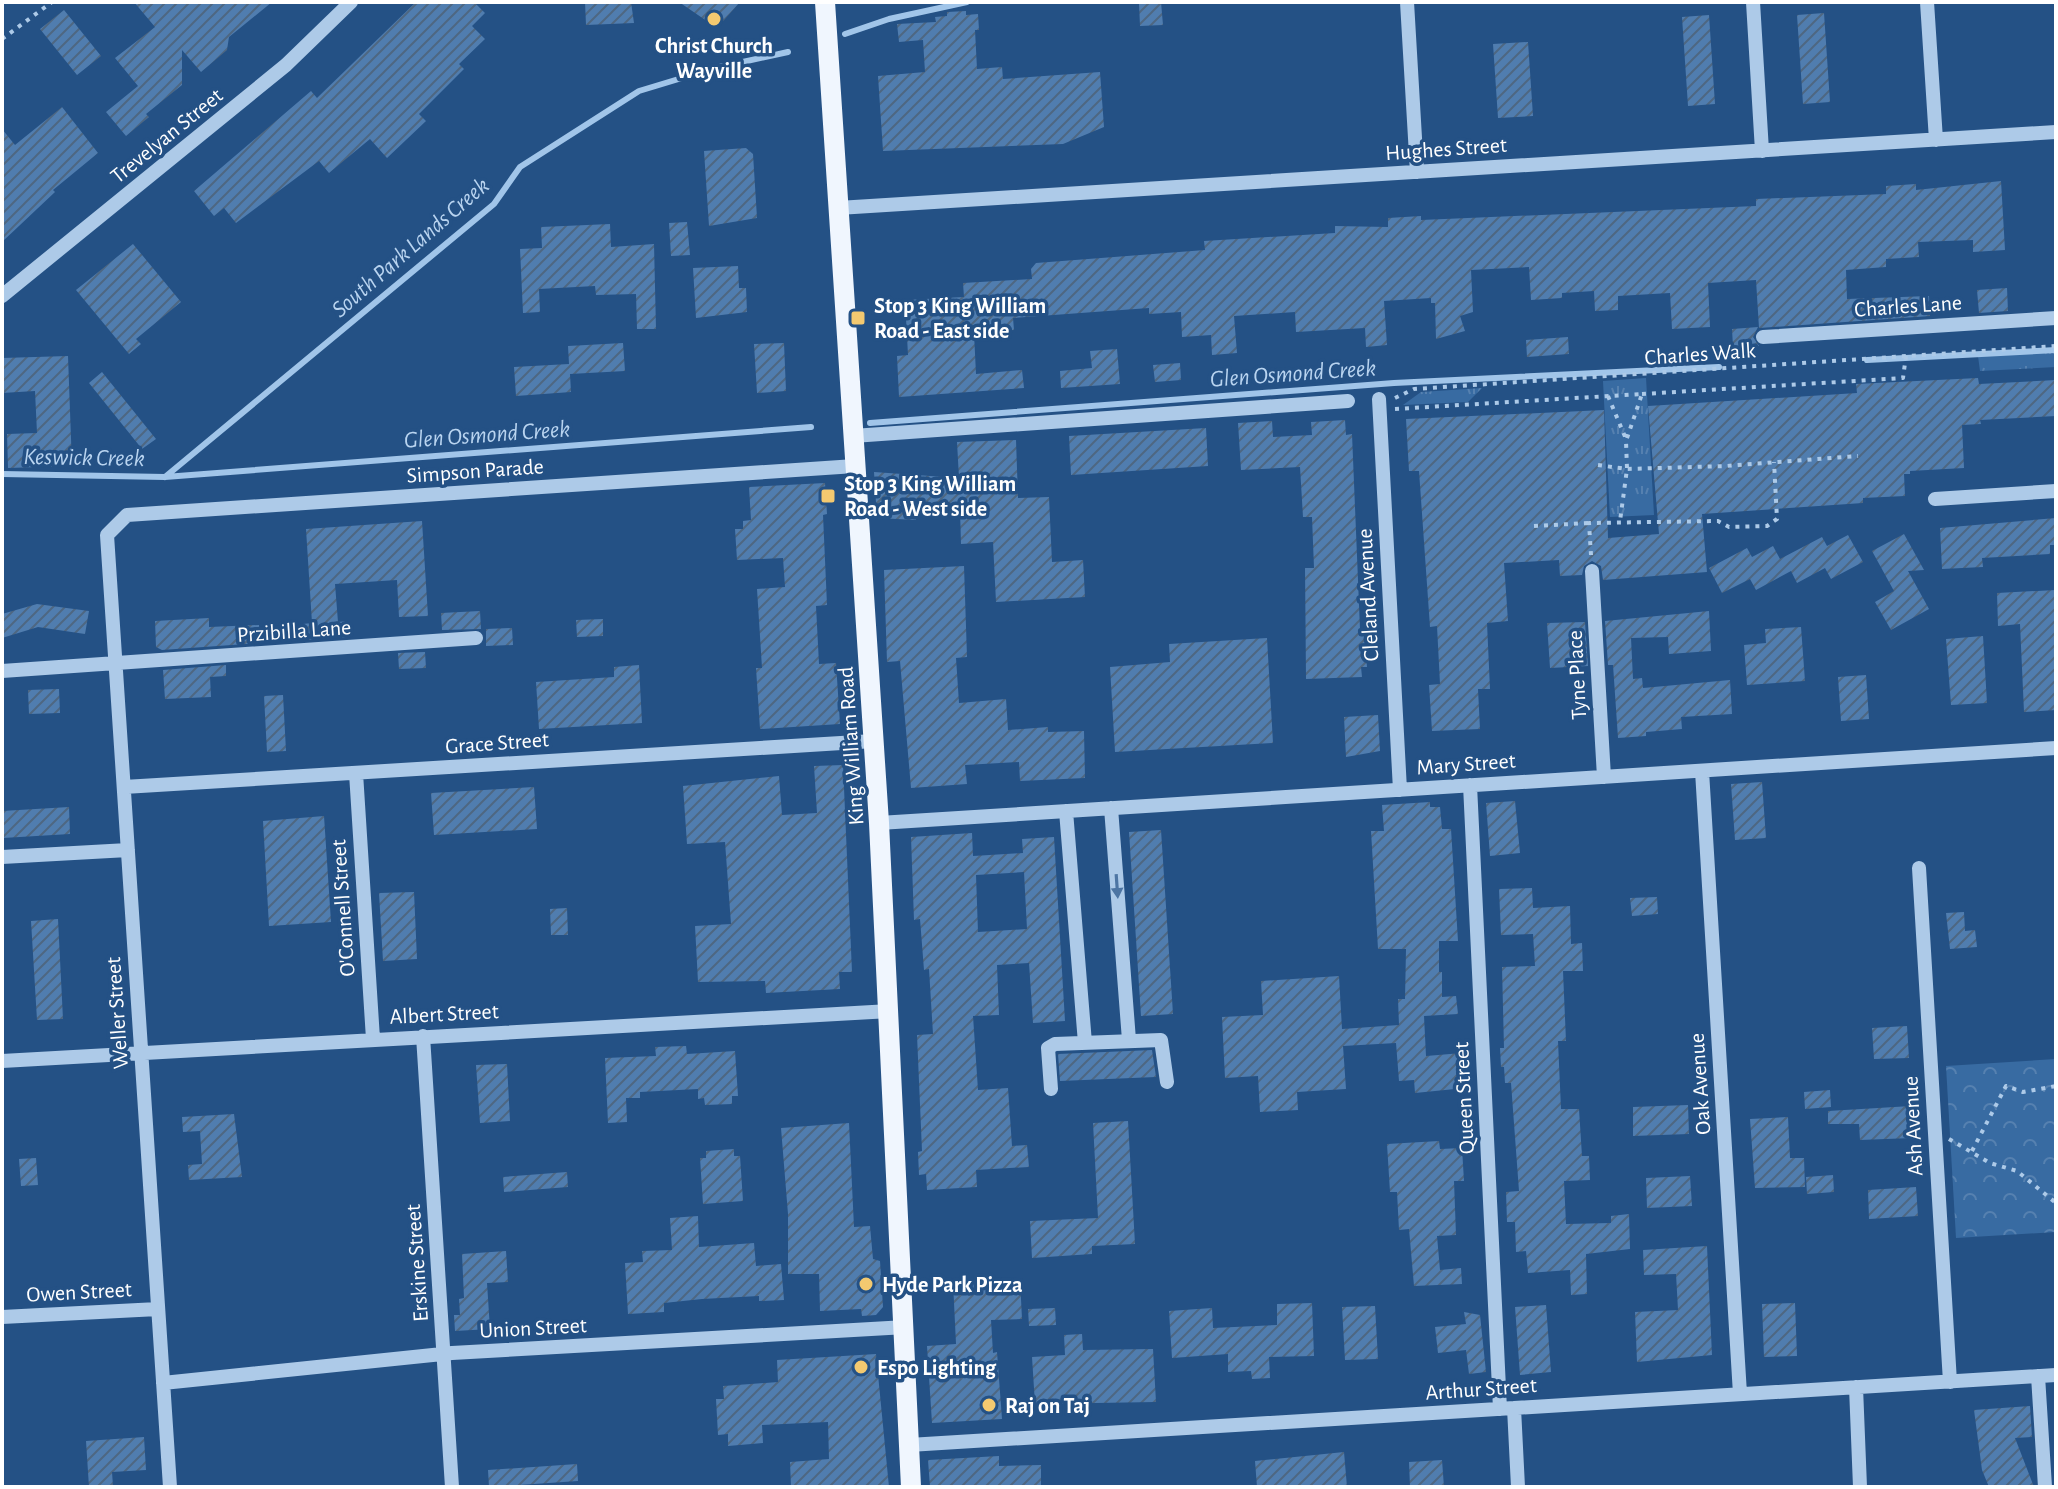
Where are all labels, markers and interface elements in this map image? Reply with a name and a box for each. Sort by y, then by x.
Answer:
marker: Christ Church Wayville [705,10,723,28]
place label: Christ Church Wayville [655,35,773,83]
street label: Trevelyan Street [107,84,227,187]
street label: Hughes Street [1384,134,1508,164]
water label: South Park Lands Creek [328,173,494,322]
street label: Charles Lane [1853,291,1963,321]
place label: Stop 3 King William Road - East side [874,295,1046,342]
marker: Stop 3 King William Road - East side [849,309,867,327]
street label: Charles Walk [1644,339,1756,369]
water label: Glen Osmond Creek [1209,356,1377,392]
water label: Glen Osmond Creek [403,417,571,453]
water label: Keswick Creek [23,445,145,471]
street label: Simpson Parade [406,455,544,487]
place label: Stop 3 King William Road - West side [844,473,1016,520]
marker: Stop 3 King William Road - West side [819,487,837,505]
street label: Cleland Avenue [1354,528,1382,662]
street label: Przibilla Lane [236,616,352,646]
street label: Tyne Place [1564,630,1590,720]
street label: King William Road [834,666,868,826]
street label: Grace Street [445,728,550,758]
street label: Mary Street [1416,750,1516,778]
street label: O'Connell Street [327,839,359,977]
one-way arrow [1111,874,1124,899]
street label: Weller Street [102,956,132,1070]
street label: Albert Street [389,1000,499,1028]
street label: Oak Avenue [1685,1032,1715,1136]
street label: Queen Street [1450,1041,1478,1155]
street label: Ash Avenue [1899,1075,1927,1176]
street label: Erskine Street [402,1203,432,1323]
place label: Hyde Park Pizza [882,1274,1023,1297]
marker: Hyde Park Pizza [857,1275,875,1293]
street label: Owen Street [26,1278,132,1306]
street label: Union Street [479,1314,587,1342]
place label: Espo Lighting [877,1357,997,1379]
marker: Espo Lighting [852,1358,870,1376]
street label: Arthur Street [1425,1374,1537,1404]
place label: Raj on Taj [1005,1395,1090,1418]
marker: Raj on Taj [980,1396,998,1414]

